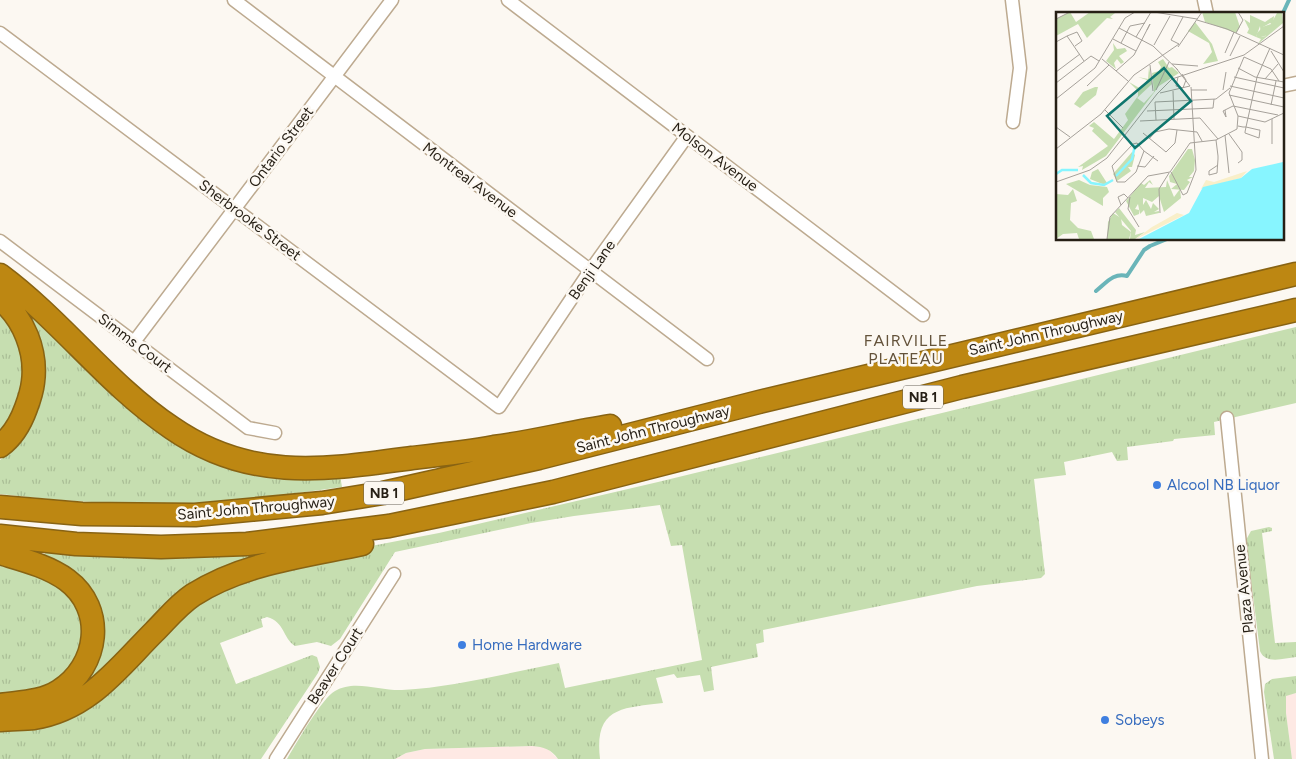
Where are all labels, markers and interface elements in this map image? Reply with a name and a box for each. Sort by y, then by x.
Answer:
inset map [1056,12,1284,240]
street label: Ontario Street [245,103,317,191]
street label: Molson Avenue [668,119,762,195]
street label: Montreal Avenue [419,138,521,222]
street label: Sherbrooke Street [195,176,305,264]
street label: Benji Lane [565,237,619,303]
street label: Saint John Throughway [967,306,1125,360]
street label: Simms Court [95,309,176,377]
district label: FAIRVILLE PLATEAU [864,331,948,368]
road number: NB 1 [903,386,943,408]
street label: Saint John Throughway [574,401,732,457]
place label: Alcool NB Liquor [1167,476,1280,494]
marker: Alcool NB Liquor [1151,479,1163,491]
road number: NB 1 [364,482,404,504]
street label: Saint John Throughway [177,492,336,524]
street label: Plaza Avenue [1230,544,1258,634]
street label: Beaver Court [303,624,367,708]
place label: Home Hardware [472,636,582,654]
marker: Home Hardware [456,639,468,651]
place label: Sobeys [1115,711,1165,729]
marker: Sobeys [1099,714,1111,726]

